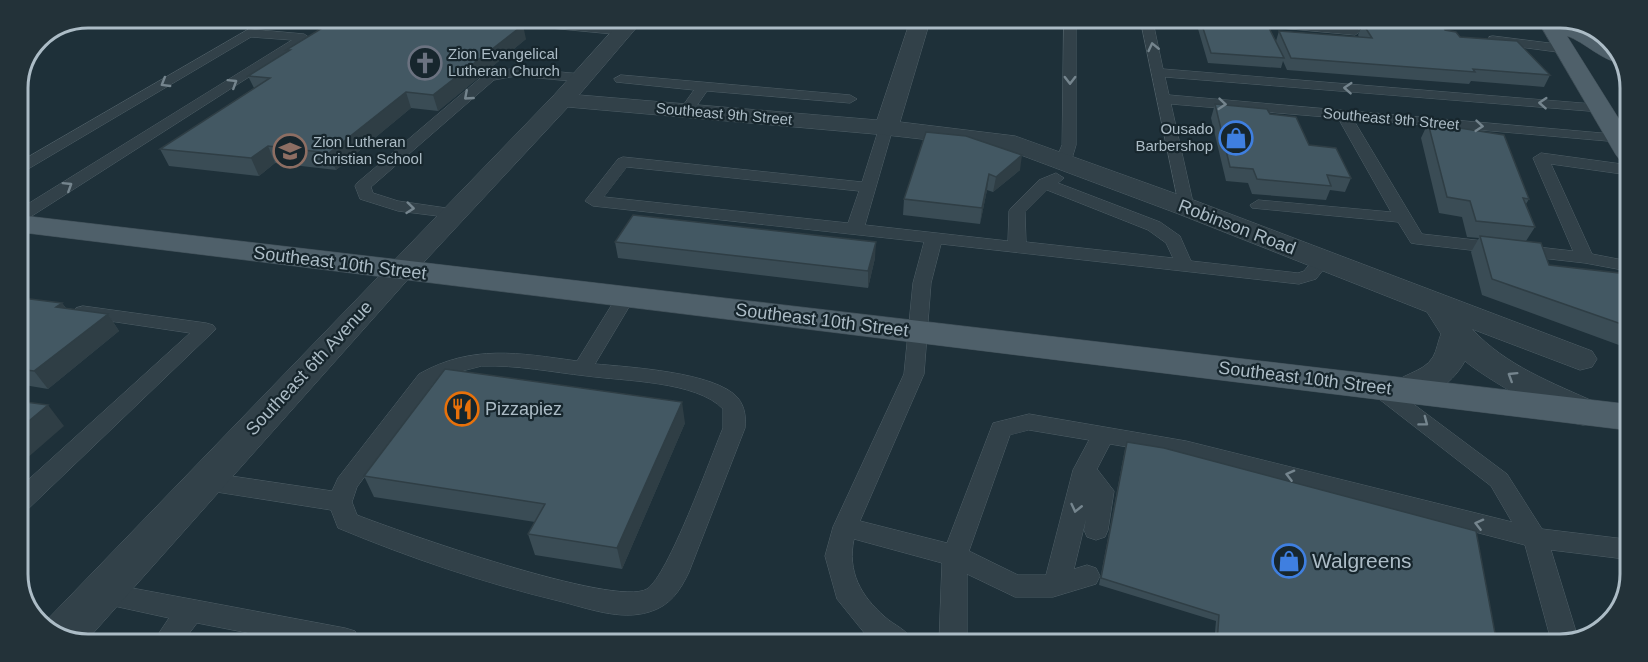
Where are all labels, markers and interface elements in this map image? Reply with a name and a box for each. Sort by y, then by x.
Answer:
one-way arrow [1147,42,1160,52]
church icon: Zion Evangelical Lutheran Church [407,45,443,81]
place label: Zion Evangelical Lutheran Church [448,45,560,79]
one-way arrow [161,75,171,87]
one-way arrow [1064,75,1076,84]
one-way arrow [227,78,237,90]
one-way arrow [1344,82,1353,95]
one-way arrow [464,89,475,100]
one-way arrow [1538,97,1547,110]
one-way arrow [1218,98,1227,111]
street label: Southeast 9th Street [655,99,794,128]
street label: Southeast 9th Street [1322,104,1461,133]
one-way arrow [1475,119,1484,132]
place label: Ousado Barbershop [1135,120,1213,154]
shop icon: Ousado Barbershop [1218,120,1254,156]
school or university icon: Zion Lutheran Christian School [272,133,308,169]
place label: Zion Lutheran Christian School [313,133,422,167]
one-way arrow [62,182,72,194]
street label: Robinson Road [1175,195,1299,259]
one-way arrow [405,202,414,214]
street label: Southeast 10th Street [252,242,428,284]
street label: Southeast 6th Avenue [242,297,376,439]
street label: Southeast 10th Street [734,299,910,341]
street label: Southeast 10th Street [1217,357,1393,399]
one-way arrow [1508,372,1518,384]
restaurant icon: Pizzapiez [444,391,480,427]
place label: Pizzapiez [485,399,562,419]
one-way arrow [1417,415,1428,426]
one-way arrow [1285,470,1295,483]
one-way arrow [1070,503,1083,513]
one-way arrow [1474,518,1484,531]
shop icon: Walgreens [1271,543,1307,579]
place label: Walgreens [1312,549,1412,572]

